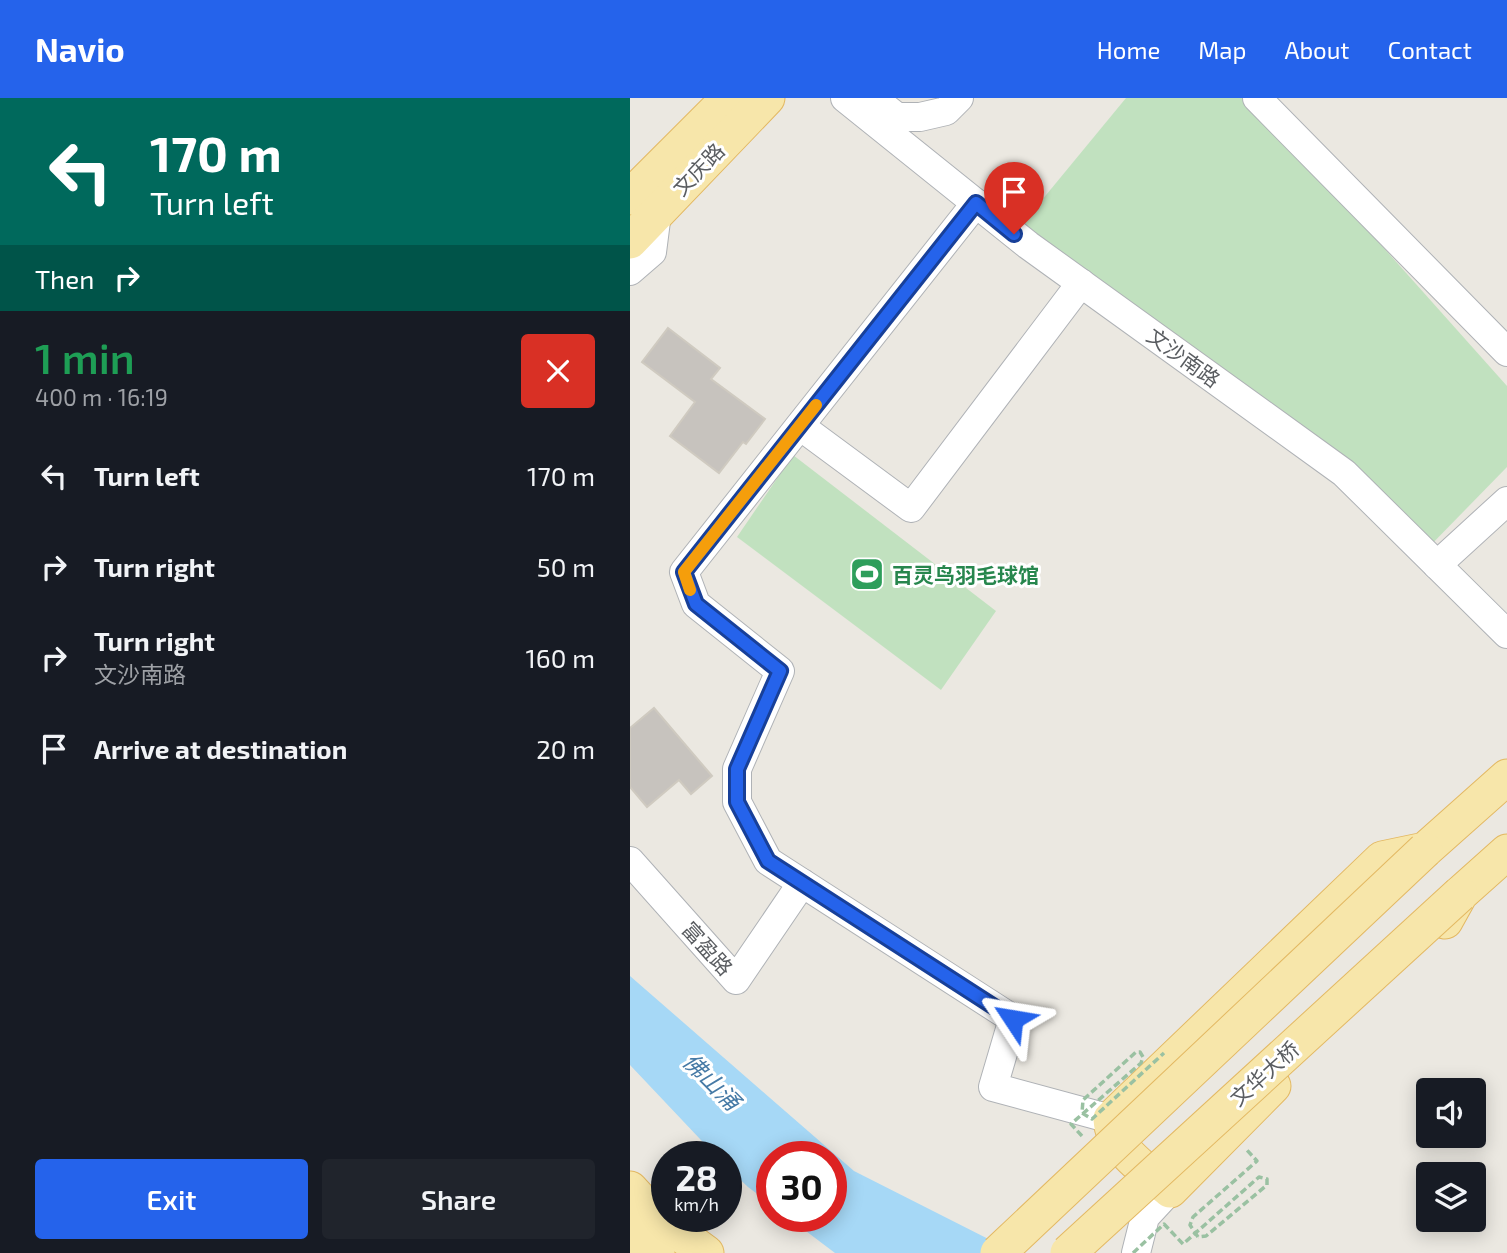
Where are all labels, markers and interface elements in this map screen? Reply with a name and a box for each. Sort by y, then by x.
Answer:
text: Navio [35,29,125,69]
text: Home [1097,35,1160,64]
text: Map [1198,35,1246,64]
text: About [1284,35,1350,64]
text: Contact [1388,35,1472,64]
text: 170 m [150,123,282,182]
icon: left [35,126,126,217]
street label: 文庆路 [667,138,729,200]
pin [984,162,1044,234]
icon: arrive [995,173,1033,211]
text: Turn left [150,183,274,221]
icon: right [108,259,146,297]
text: Then [35,263,94,294]
street label: 文沙南路 [1143,322,1225,392]
text: 1 min [35,332,135,382]
button: close [521,334,595,408]
text: 400 m · 16:19 [35,383,168,411]
icon: left [35,457,73,495]
text: Turn left [94,460,200,491]
text: 170 m [527,460,595,491]
icon: right [35,548,73,586]
text: Turn right [94,551,215,582]
text: 50 m [537,551,595,582]
sports icon: 百灵鸟羽毛球馆 [848,555,886,593]
place label: 百灵鸟羽毛球馆 [892,562,1039,587]
text: Turn right [94,625,215,656]
icon: right [35,639,73,677]
text: 160 m [526,642,595,673]
text: 文沙南路 [94,660,186,688]
icon: arrive [35,730,73,768]
text: Arrive at destination [94,733,347,764]
text: 20 m [536,733,595,764]
street label: 富盈路 [678,916,738,980]
position arrow [976,982,1050,1056]
street label: 文华大桥 [1224,1036,1304,1110]
water label: 佛山涌 [678,1047,748,1117]
map controls [1416,1078,1486,1232]
button: sound [1416,1078,1486,1148]
speed limit sign: 30 [756,1141,847,1232]
text: 28 [675,1156,718,1198]
button: Exit [35,1159,308,1239]
button: Share [322,1159,595,1239]
button: layers [1416,1162,1486,1232]
text: km/h [674,1193,719,1215]

